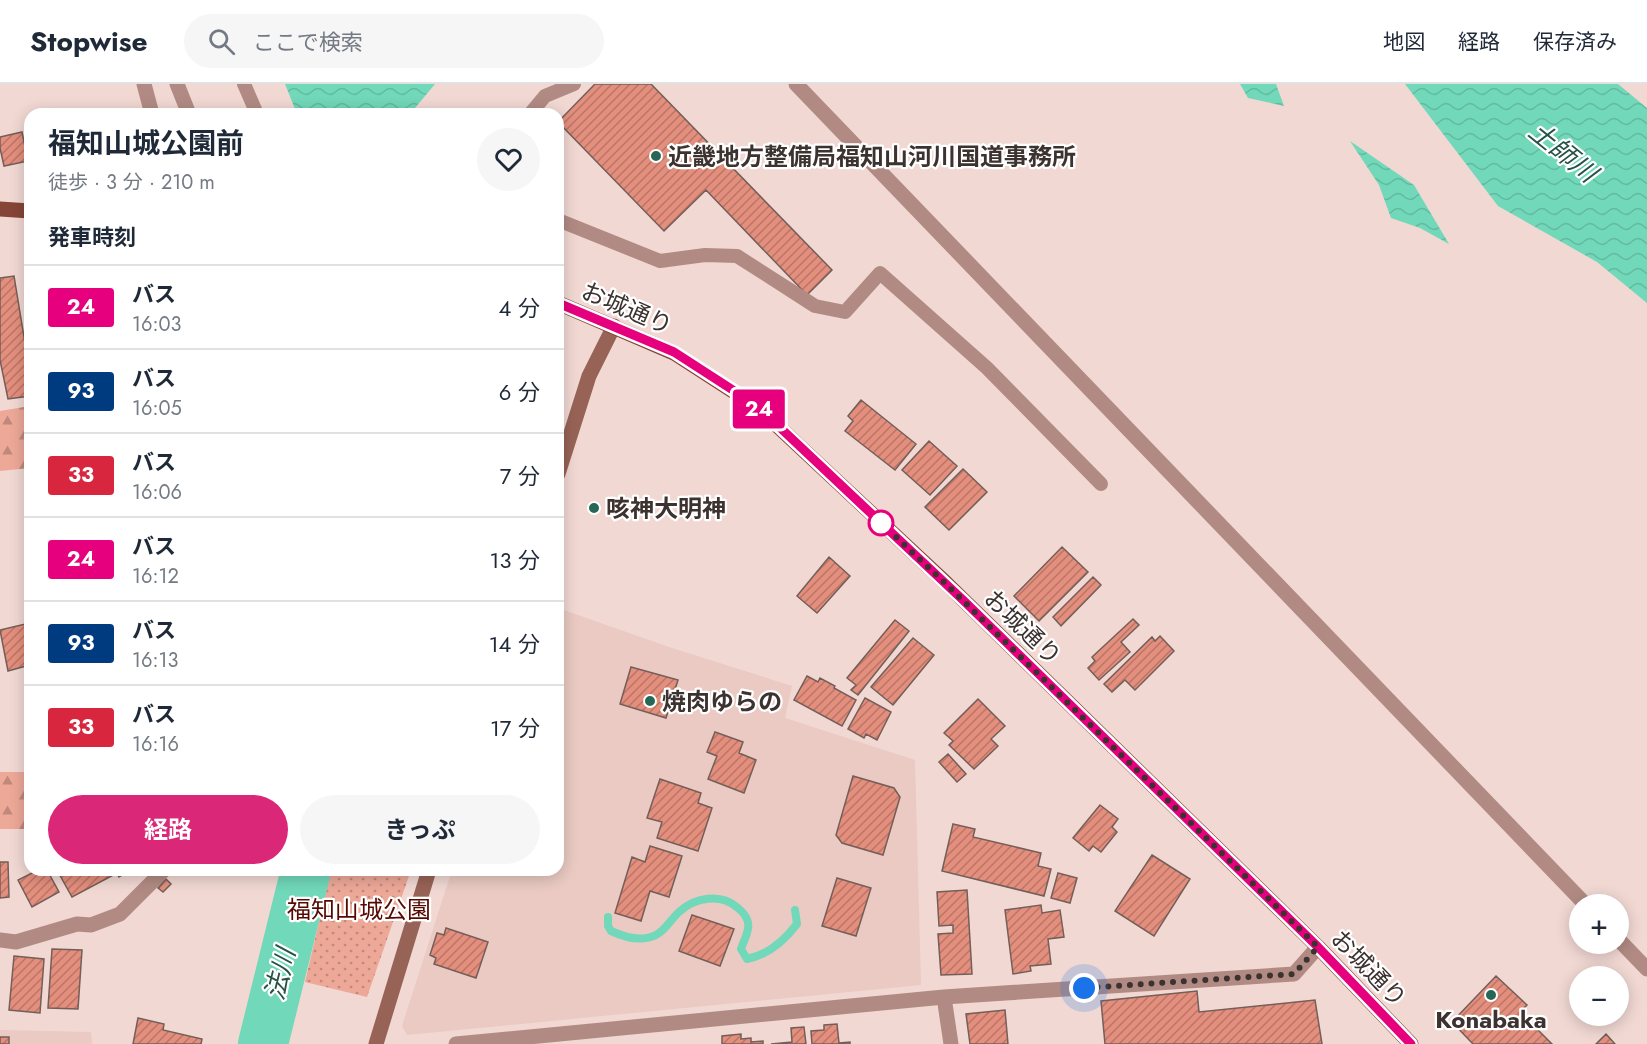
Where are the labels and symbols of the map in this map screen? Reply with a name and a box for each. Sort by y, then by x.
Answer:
water label: 土師川 [1521,113,1608,193]
place label: 近畿地方整備局福知山河川国道事務所 [668,139,1076,174]
marker: 近畿地方整備局福知山河川国道事務所 [649,149,663,163]
street label: お城通り [576,273,678,343]
line badge: 24 [732,390,786,428]
place label: 咳神大明神 [606,491,726,526]
marker: 咳神大明神 [587,501,601,515]
unlabelled marker [868,510,894,536]
street label: お城通り [976,581,1070,673]
place label: 焼肉ゆらの [662,684,782,719]
marker: 焼肉ゆらの [643,694,657,708]
park label: 福知山城公園 [287,892,431,927]
street label: お城通り [1323,921,1415,1015]
water label: 法川 [255,941,305,1004]
your location [1069,973,1099,1003]
marker: Konabaka [1484,988,1498,1002]
place label: Konabaka [1435,1002,1547,1037]

